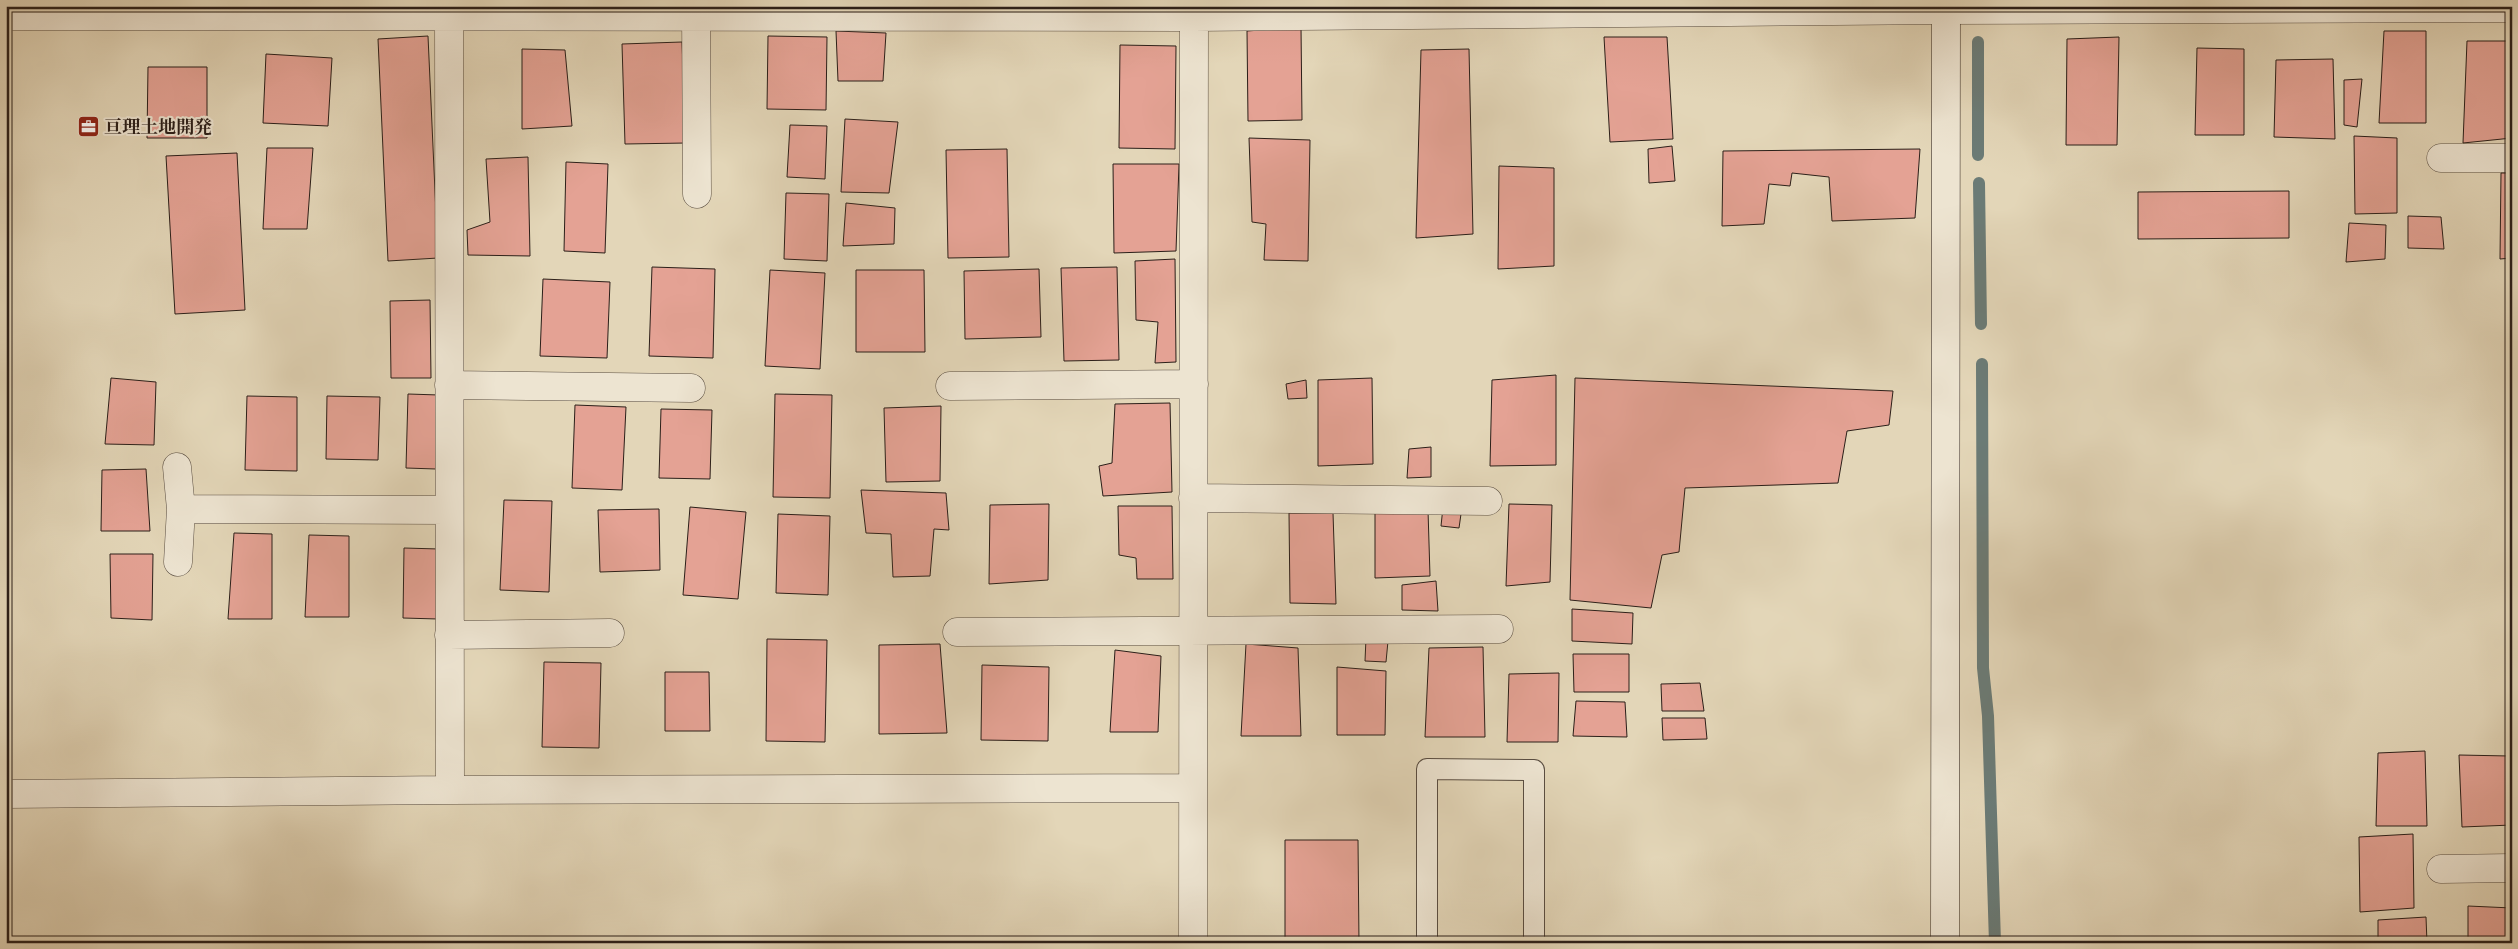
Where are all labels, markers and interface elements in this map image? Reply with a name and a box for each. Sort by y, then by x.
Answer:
office icon: 亘理土地開発 [76,115,100,139]
place label: 亘理土地開発 [104,116,212,139]

